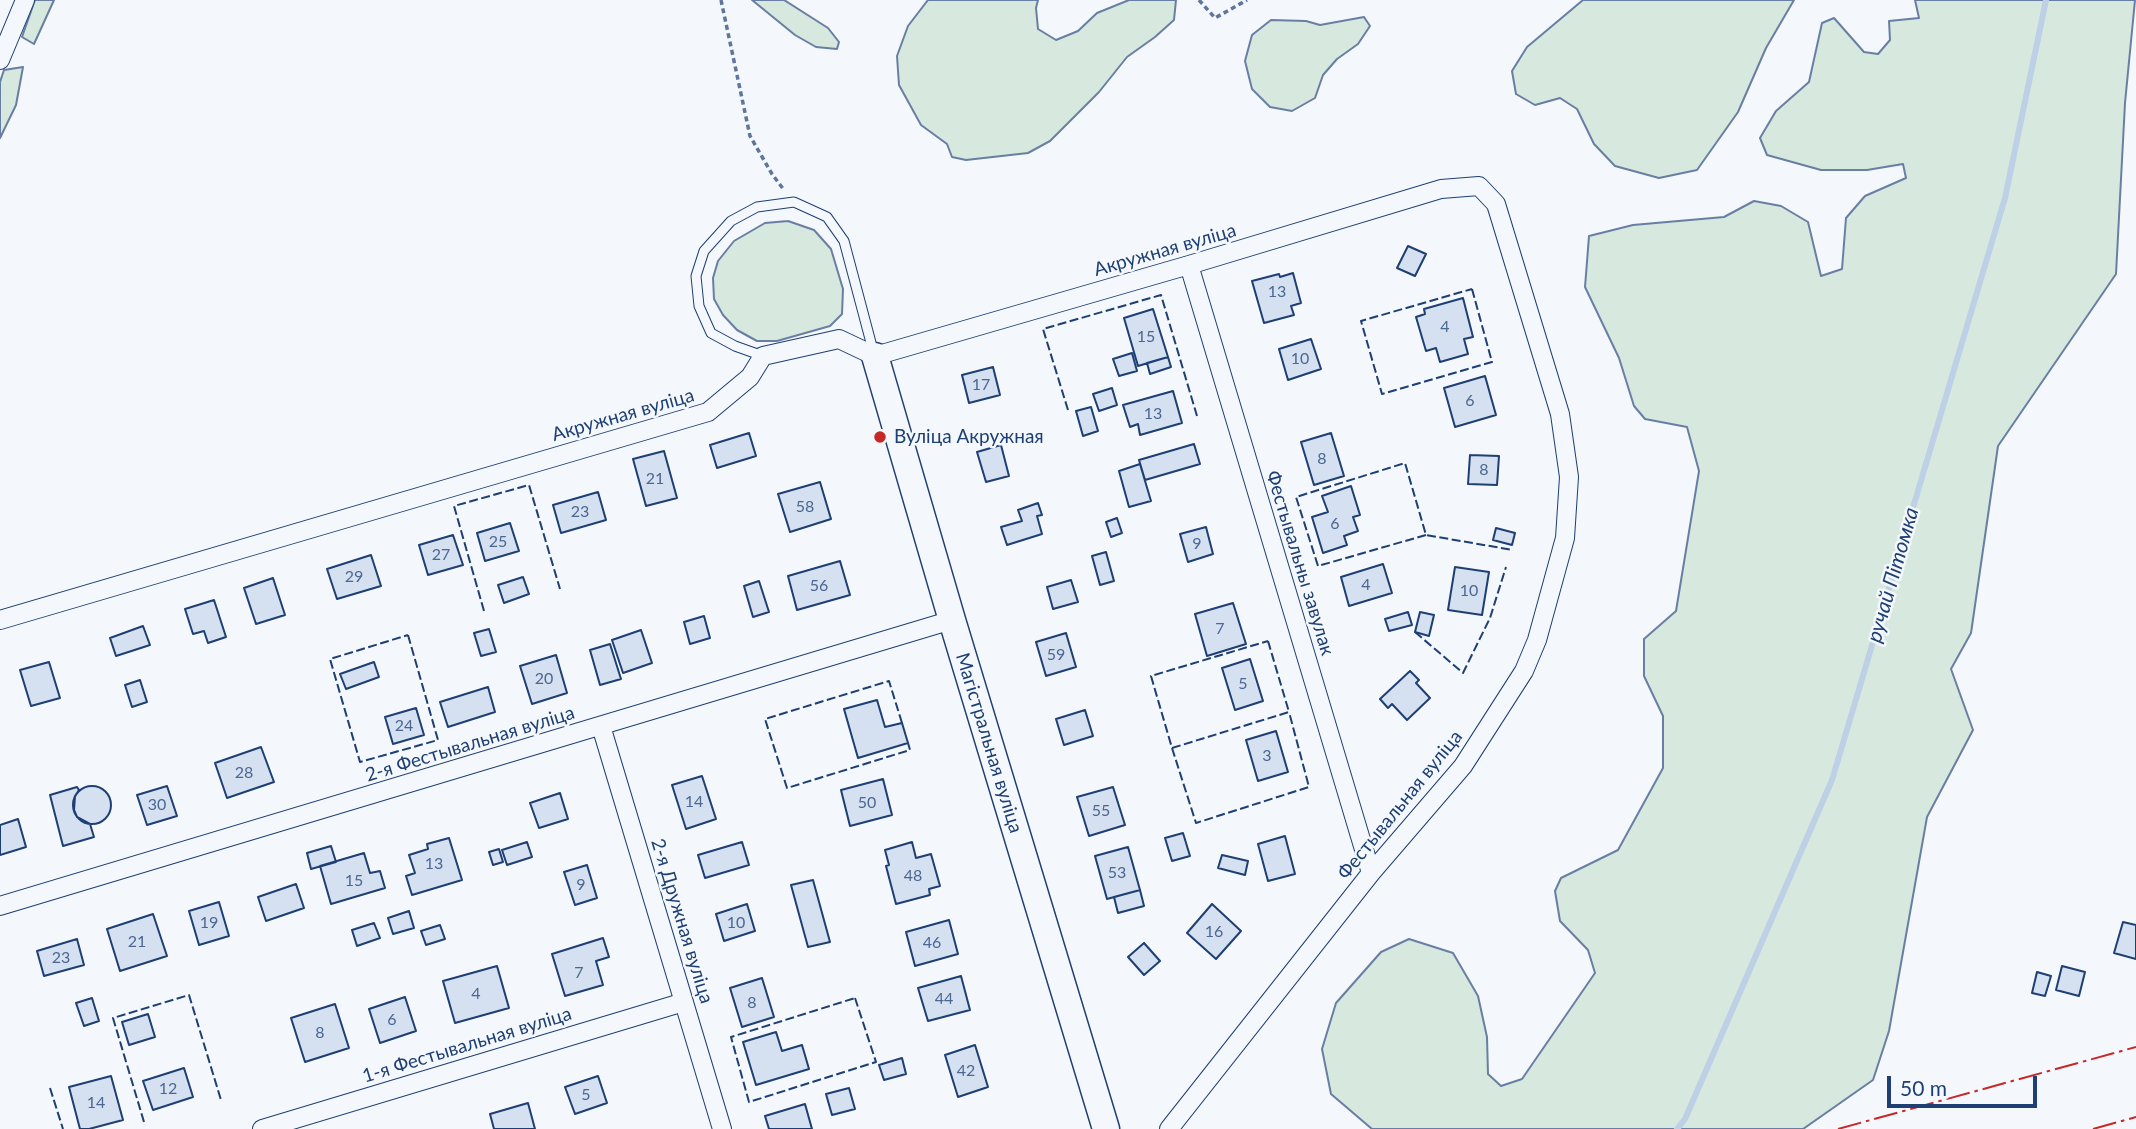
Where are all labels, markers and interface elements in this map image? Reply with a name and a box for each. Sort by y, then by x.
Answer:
street label: Акружная вуліца [1091,219,1239,281]
house number: 13 [1268,282,1286,302]
house number: 4 [1440,317,1450,337]
house number: 15 [1137,327,1155,347]
house number: 10 [1291,349,1309,369]
house number: 17 [972,375,990,395]
street label: Акружная вуліца [549,384,697,446]
house number: 6 [1465,391,1475,411]
house number: 13 [1144,404,1162,424]
place label: Вуліца Акружная [894,426,1044,448]
marker: Вуліца Акружная [872,429,888,445]
house number: 8 [1317,449,1327,469]
house number: 8 [1479,460,1489,480]
street label: Фестывальны завулак [1261,468,1339,658]
house number: 21 [646,469,664,489]
house number: 58 [796,497,814,517]
house number: 23 [571,502,589,522]
water label: ручай Пітомка [1862,505,1924,645]
house number: 6 [1330,514,1340,534]
house number: 25 [489,532,507,552]
house number: 9 [1192,534,1202,554]
house number: 27 [432,545,450,565]
house number: 29 [345,567,363,587]
house number: 4 [1361,575,1371,595]
house number: 56 [810,576,828,596]
house number: 10 [1460,581,1478,601]
house number: 7 [1215,619,1225,639]
house number: 59 [1047,645,1065,665]
street label: Магістральная вуліца [951,650,1027,836]
house number: 20 [535,669,553,689]
house number: 5 [1238,674,1248,694]
street label: 2-я Фестывальная вуліца [363,701,577,787]
house number: 24 [395,716,413,736]
street label: Фестывальная вуліца [1333,726,1467,884]
house number: 3 [1262,746,1272,766]
house number: 28 [235,763,253,783]
house number: 14 [685,792,703,812]
house number: 50 [858,793,876,813]
house number: 30 [148,795,166,815]
house number: 55 [1092,801,1110,821]
street label: 2-я Дружная вуліца [646,836,718,1006]
house number: 13 [425,854,443,874]
house number: 53 [1108,863,1126,883]
house number: 48 [904,866,922,886]
house number: 15 [345,871,363,891]
house number: 9 [576,875,586,895]
house number: 19 [200,913,218,933]
house number: 10 [727,913,745,933]
house number: 16 [1205,922,1223,942]
house number: 21 [128,932,146,952]
house number: 46 [923,933,941,953]
house number: 23 [52,948,70,968]
house number: 7 [574,963,584,983]
house number: 4 [471,984,481,1004]
house number: 44 [935,989,953,1009]
house number: 8 [747,993,757,1013]
street label: 1-я Фестывальная вуліца [360,1002,574,1088]
house number: 6 [387,1010,397,1030]
house number: 8 [315,1023,325,1043]
house number: 42 [957,1061,975,1081]
scale bar [1891,1062,2042,1106]
text: 50 m [1900,1075,1947,1100]
house number: 12 [159,1079,177,1099]
house number: 5 [581,1085,591,1105]
house number: 14 [87,1093,105,1113]

